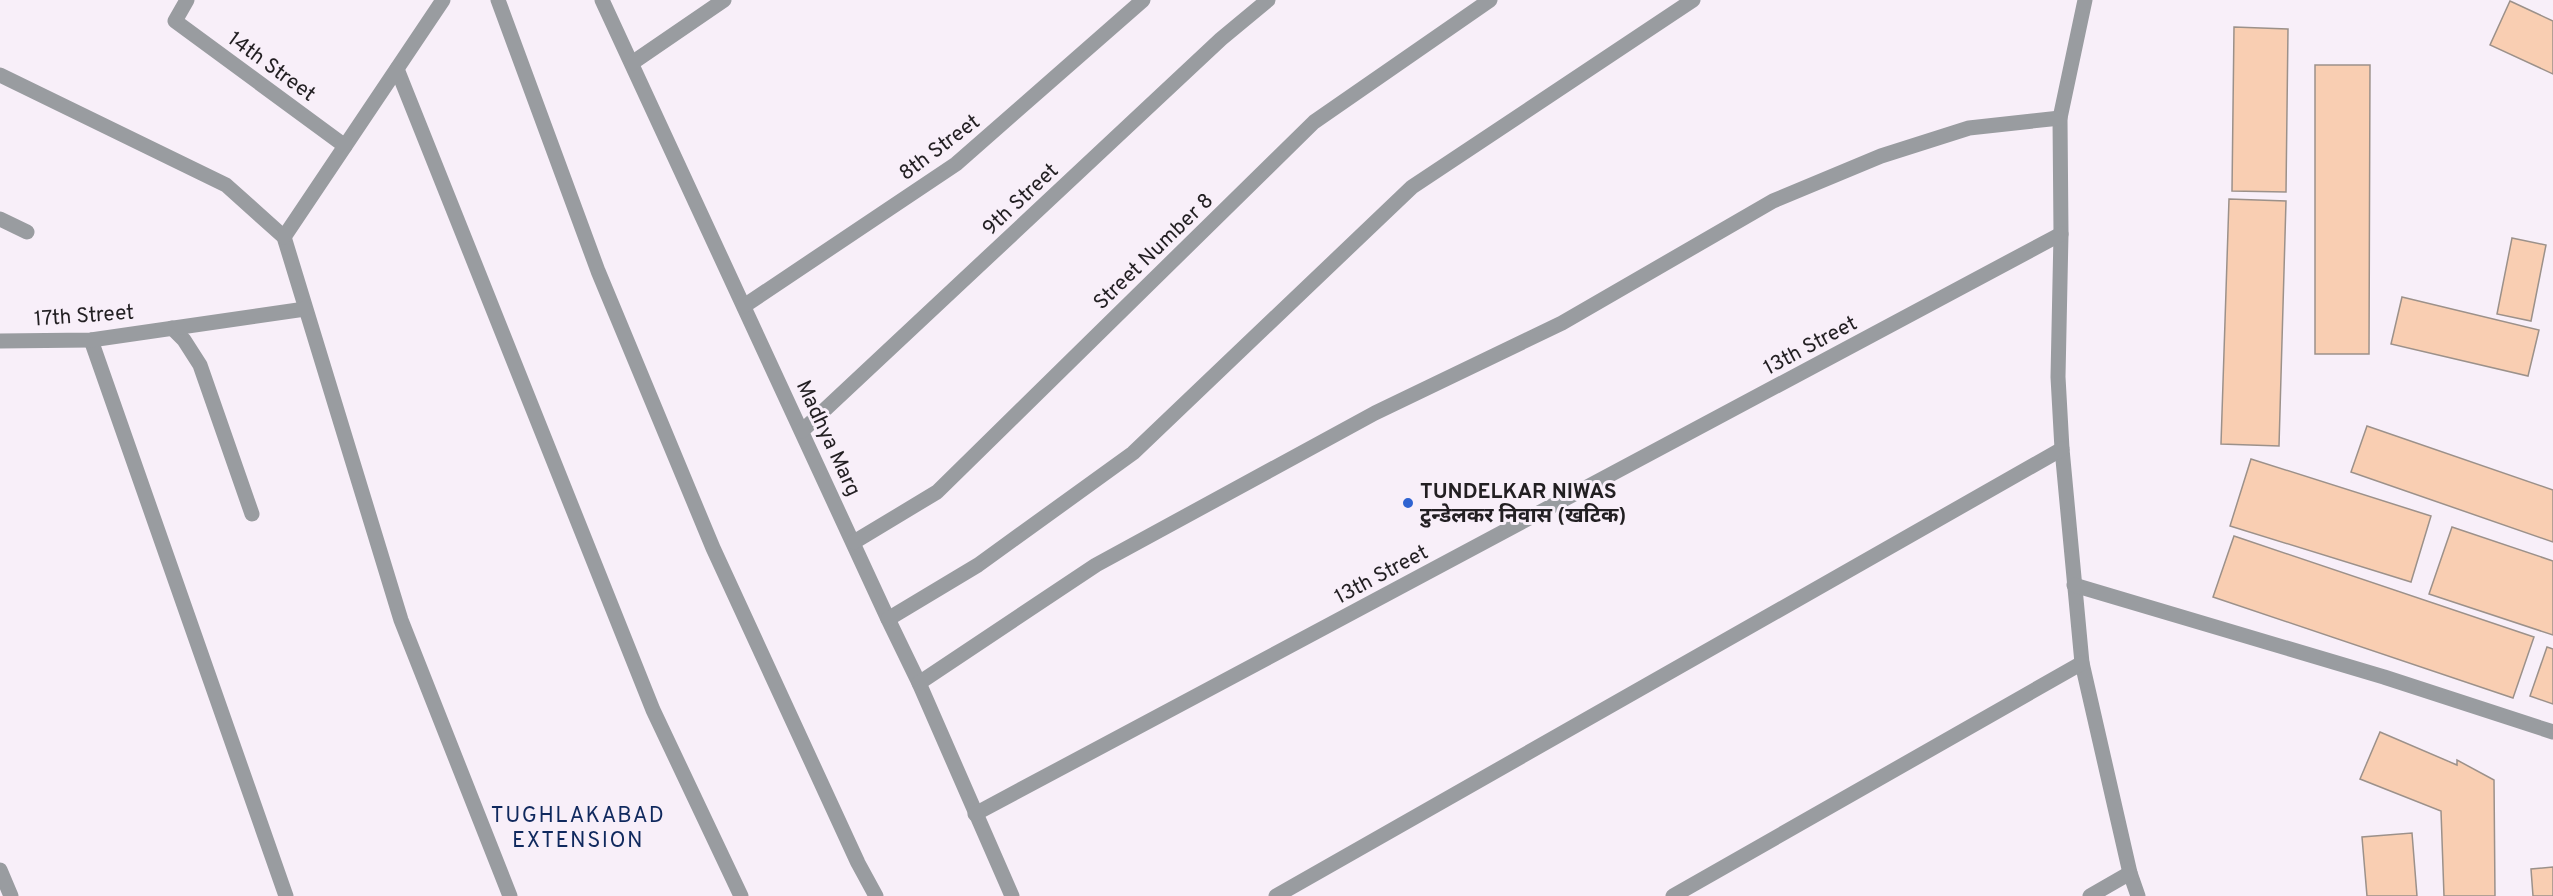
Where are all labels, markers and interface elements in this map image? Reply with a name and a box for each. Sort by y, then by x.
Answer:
street label: 14th Street [222,26,321,108]
street label: 8th Street [894,109,986,187]
street label: 9th Street [977,158,1065,242]
street label: Street Number 8 [1088,188,1220,316]
street label: 17th Street [33,300,135,333]
street label: 13th Street [1759,310,1862,382]
street label: Madhya Marg [789,376,866,501]
place label: TUNDELKAR NIWAS टुन्डेलकर निवास (खटिक) [1419,479,1626,530]
marker: TUNDELKAR NIWAS टुन्डेलकर निवास (खटिक) [1401,496,1415,510]
street label: 13th Street [1330,539,1433,611]
district label: TUGHLAKABAD EXTENSION [491,803,665,855]

